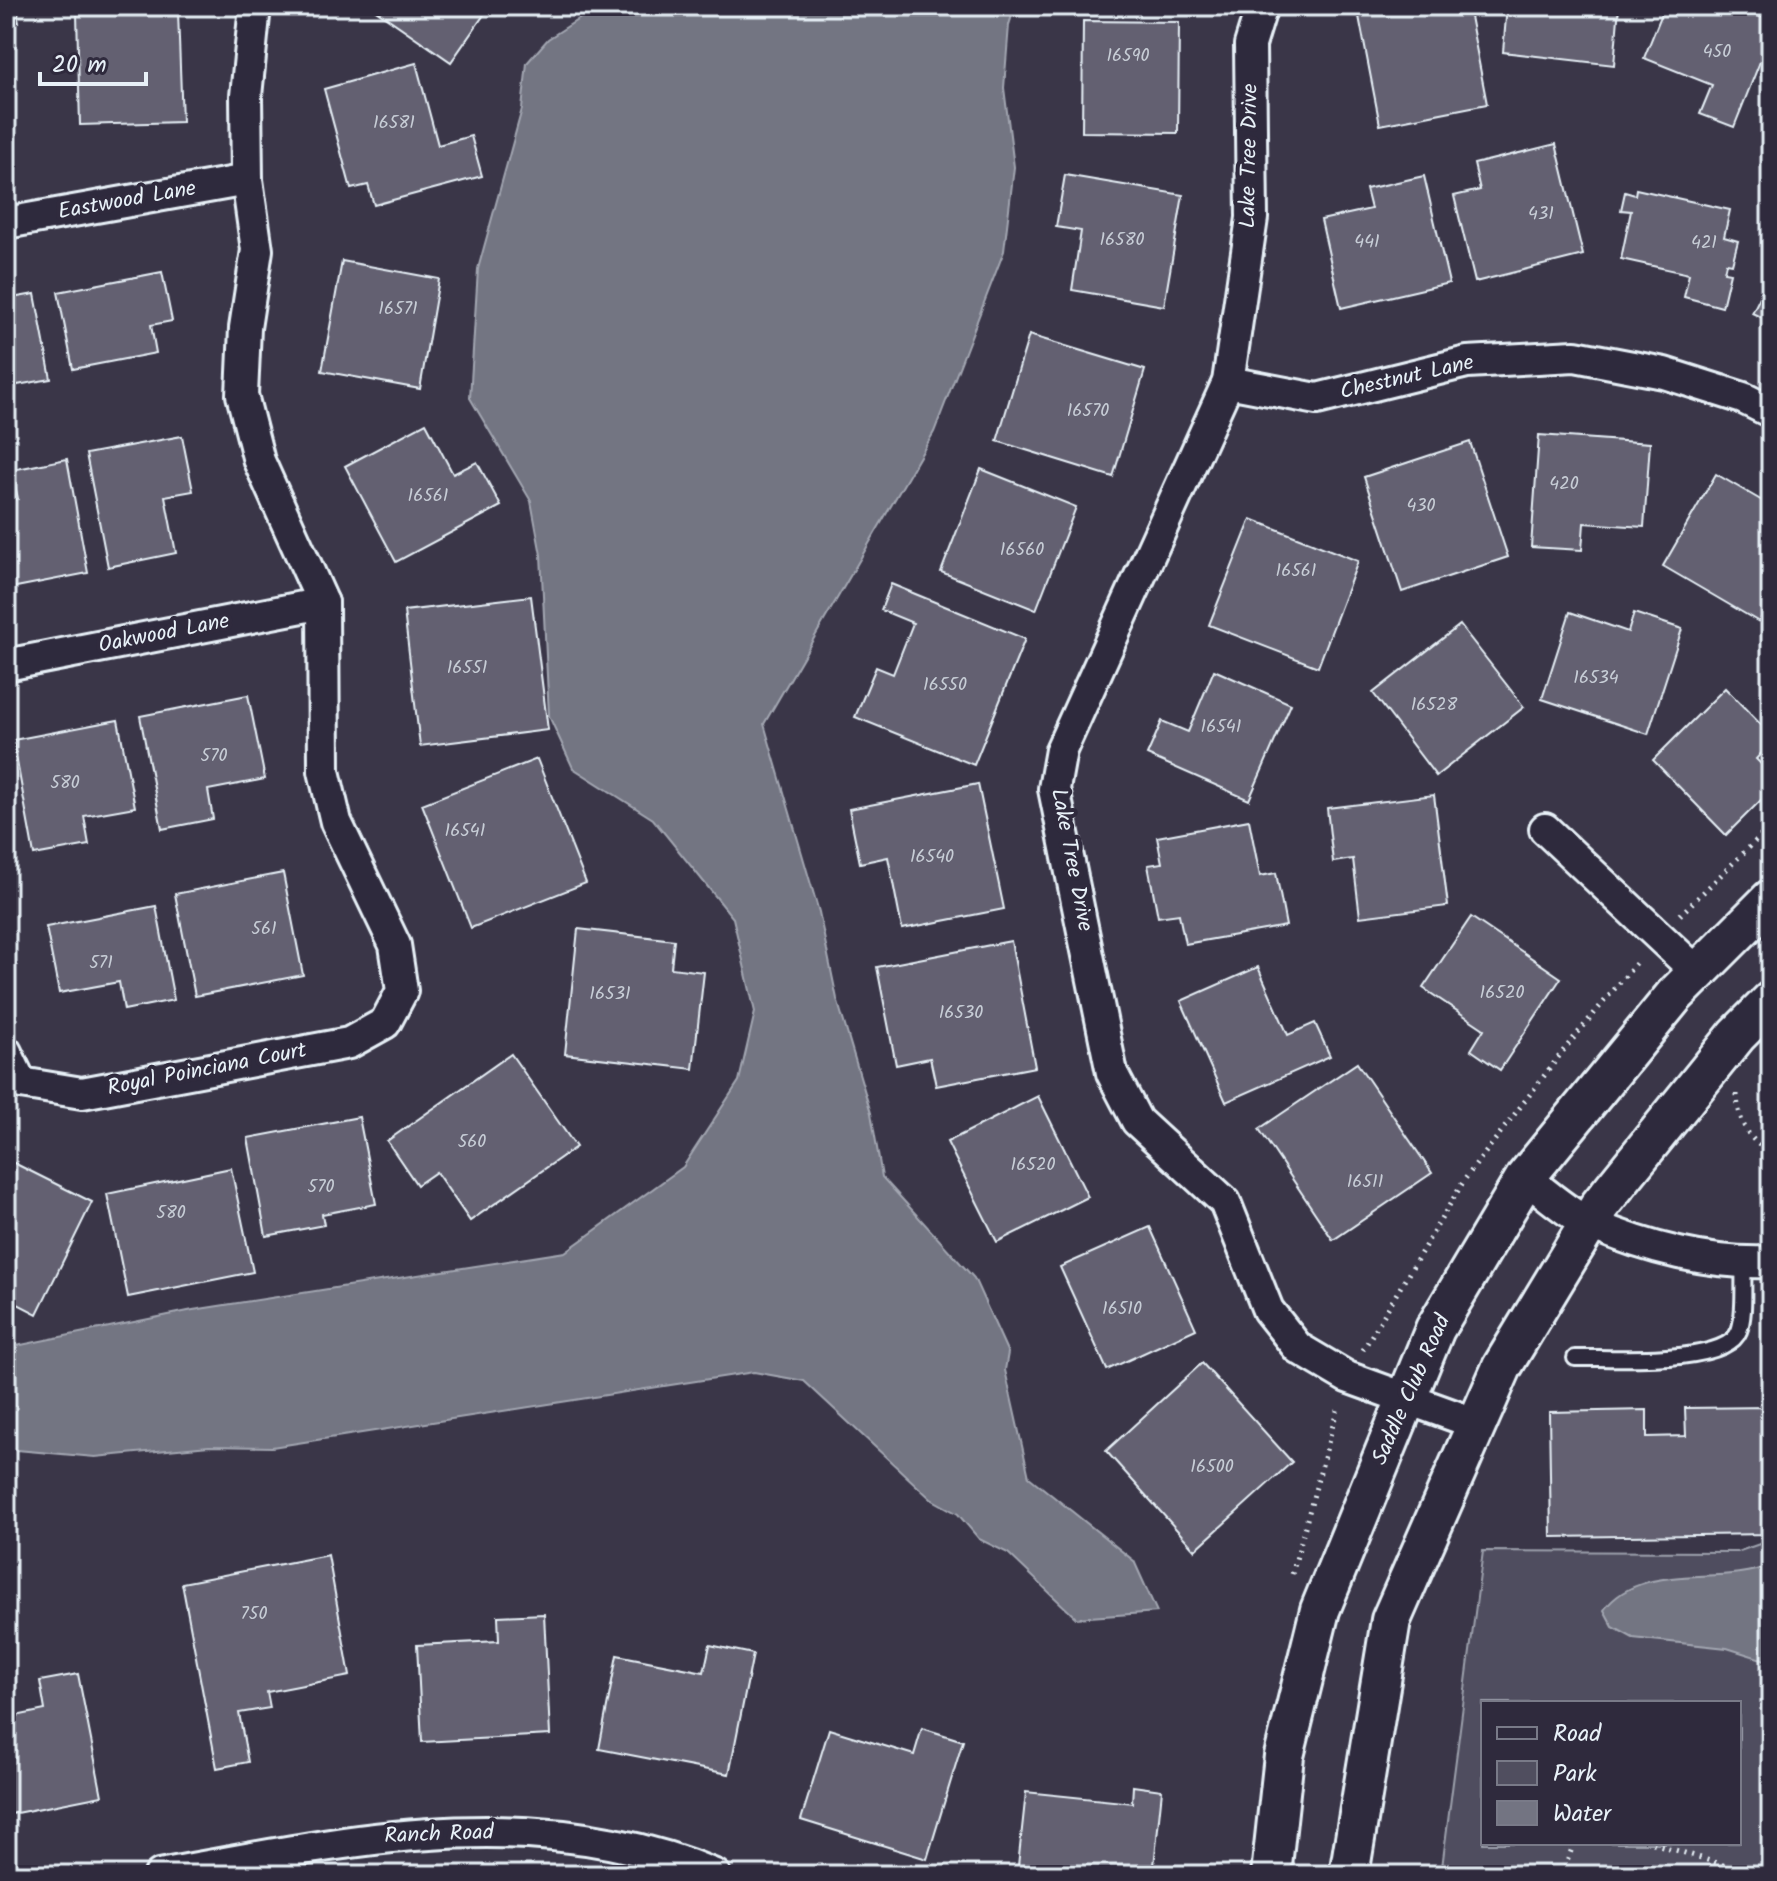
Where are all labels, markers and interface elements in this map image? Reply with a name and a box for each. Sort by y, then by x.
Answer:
scale bar [40,36,146,86]
house number: 450 [1703,38,1731,67]
house number: 16590 [1106,42,1150,71]
text: 20 m [52,46,107,85]
street label: Lake Tree Drive [1231,83,1269,229]
house number: 16581 [373,109,415,138]
street label: Eastwood Lane [55,172,199,230]
house number: 431 [1528,200,1554,229]
house number: 16580 [1099,226,1145,255]
house number: 441 [1354,228,1380,257]
house number: 421 [1691,229,1717,258]
house number: 16571 [378,295,418,324]
street label: Chestnut Lane [1337,346,1477,410]
house number: 16570 [1067,397,1109,426]
house number: 420 [1549,470,1579,499]
house number: 16561 [408,482,449,511]
house number: 430 [1406,492,1436,521]
house number: 16560 [1000,536,1044,565]
house number: 16561 [1276,557,1317,586]
street label: Oakwood Lane [96,604,233,664]
house number: 16551 [447,654,487,683]
house number: 16534 [1573,664,1619,693]
house number: 16550 [923,671,967,700]
house number: 16528 [1411,691,1457,720]
house number: 16541 [1201,713,1241,742]
house number: 570 [201,742,227,771]
house number: 580 [50,769,80,798]
street label: Lake Tree Drive [1040,786,1102,935]
house number: 16541 [445,817,485,846]
house number: 16540 [910,843,954,872]
house number: 561 [251,915,277,944]
house number: 571 [89,949,113,978]
house number: 16520 [1480,979,1524,1008]
house number: 16531 [589,980,631,1009]
house number: 16530 [939,999,983,1028]
street label: Royal Poinciana Court [104,1033,310,1106]
house number: 560 [458,1128,486,1157]
house number: 16520 [1011,1151,1055,1180]
house number: 16511 [1347,1168,1383,1197]
house number: 570 [308,1173,334,1202]
house number: 580 [156,1199,186,1228]
house number: 16510 [1102,1295,1142,1324]
street label: Saddle Club Road [1363,1308,1461,1471]
house number: 16500 [1190,1453,1234,1482]
house number: 750 [241,1600,267,1629]
legend [1481,1701,1741,1845]
text: Road [1553,1715,1602,1754]
text: Park [1553,1755,1597,1794]
text: Water [1553,1795,1613,1834]
street label: Ranch Road [384,1816,495,1854]

